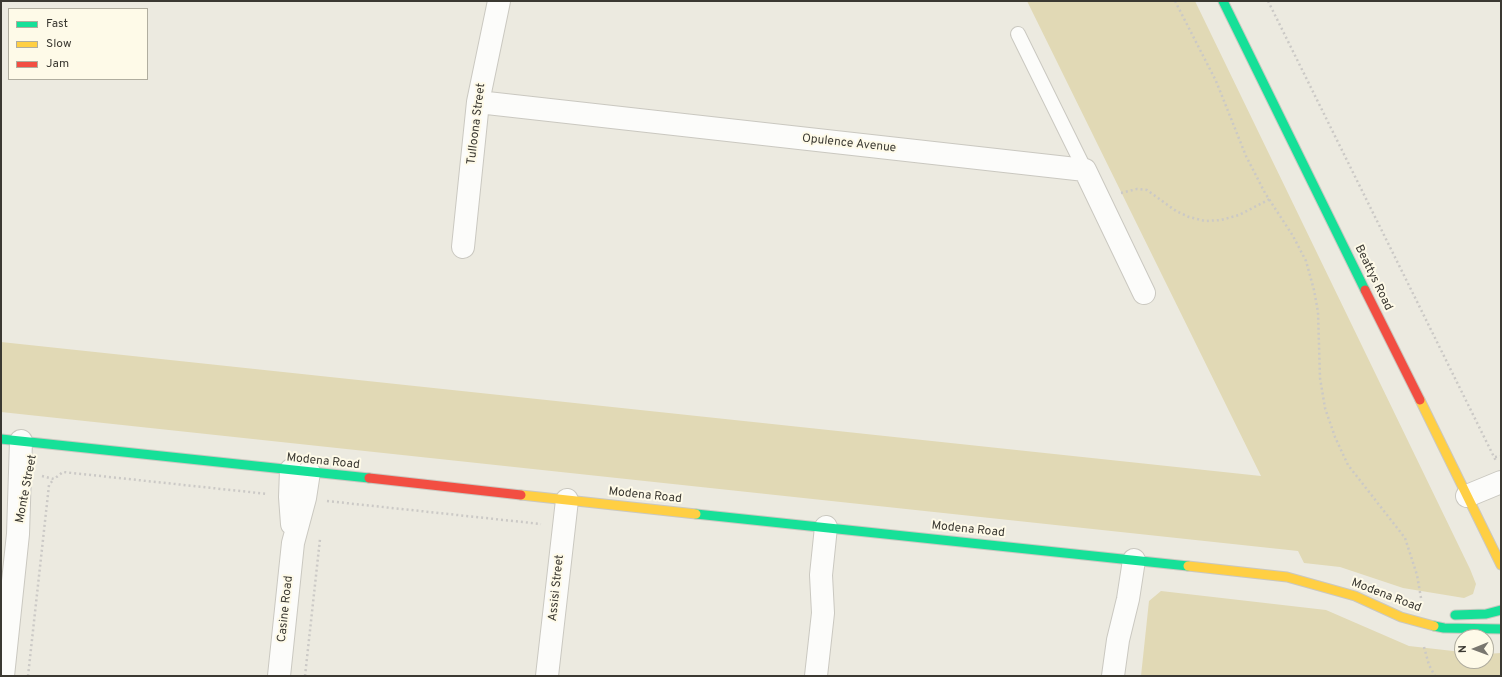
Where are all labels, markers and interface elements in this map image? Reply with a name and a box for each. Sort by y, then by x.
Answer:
legend [8,8,148,80]
text: Fast [46,16,68,32]
text: Slow [46,36,72,52]
text: Jam [46,56,69,72]
street label: Tulloona Street [465,82,489,166]
street label: Opulence Avenue [801,132,897,156]
street label: Beattys Road [1351,243,1395,313]
street label: Modena Road [286,451,360,473]
street label: Monte Street [13,453,41,525]
street label: Modena Road [608,485,682,507]
street label: Modena Road [931,519,1005,541]
street label: Assisi Street [546,554,568,622]
street label: Casine Road [275,575,297,643]
street label: Modena Road [1349,576,1423,616]
north arrow [1454,629,1494,669]
text: N [1456,645,1470,653]

